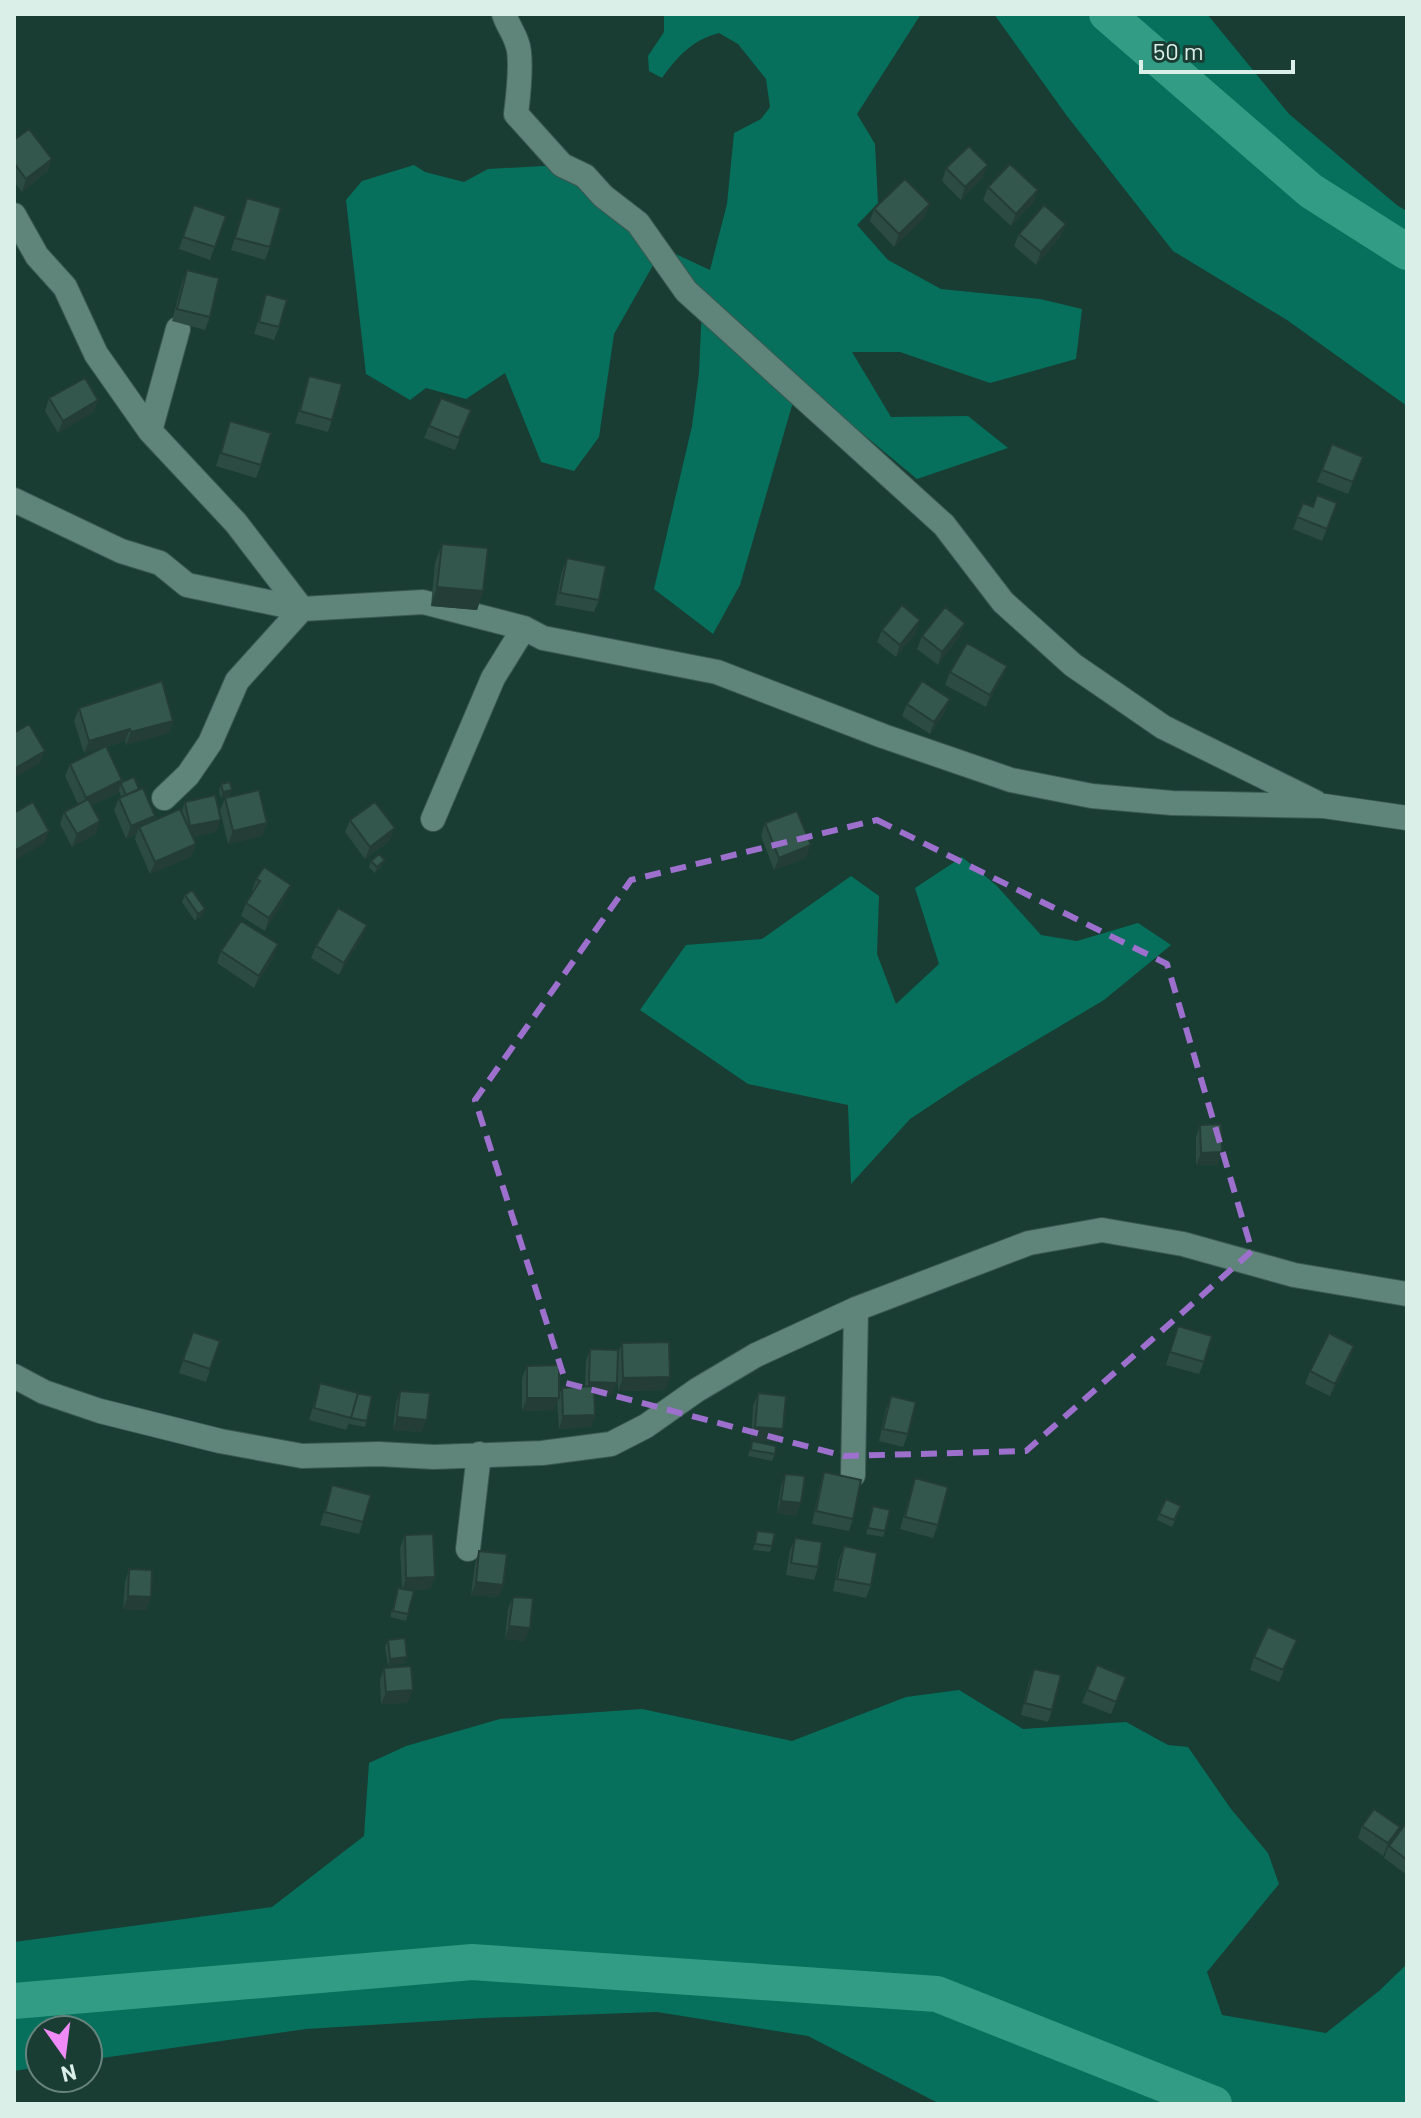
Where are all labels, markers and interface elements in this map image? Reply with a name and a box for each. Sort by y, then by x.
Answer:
scale bar [1141,24,1293,74]
text: 50 m [1153,36,1204,65]
north arrow [24,2014,104,2094]
text: N [59,2060,79,2089]

